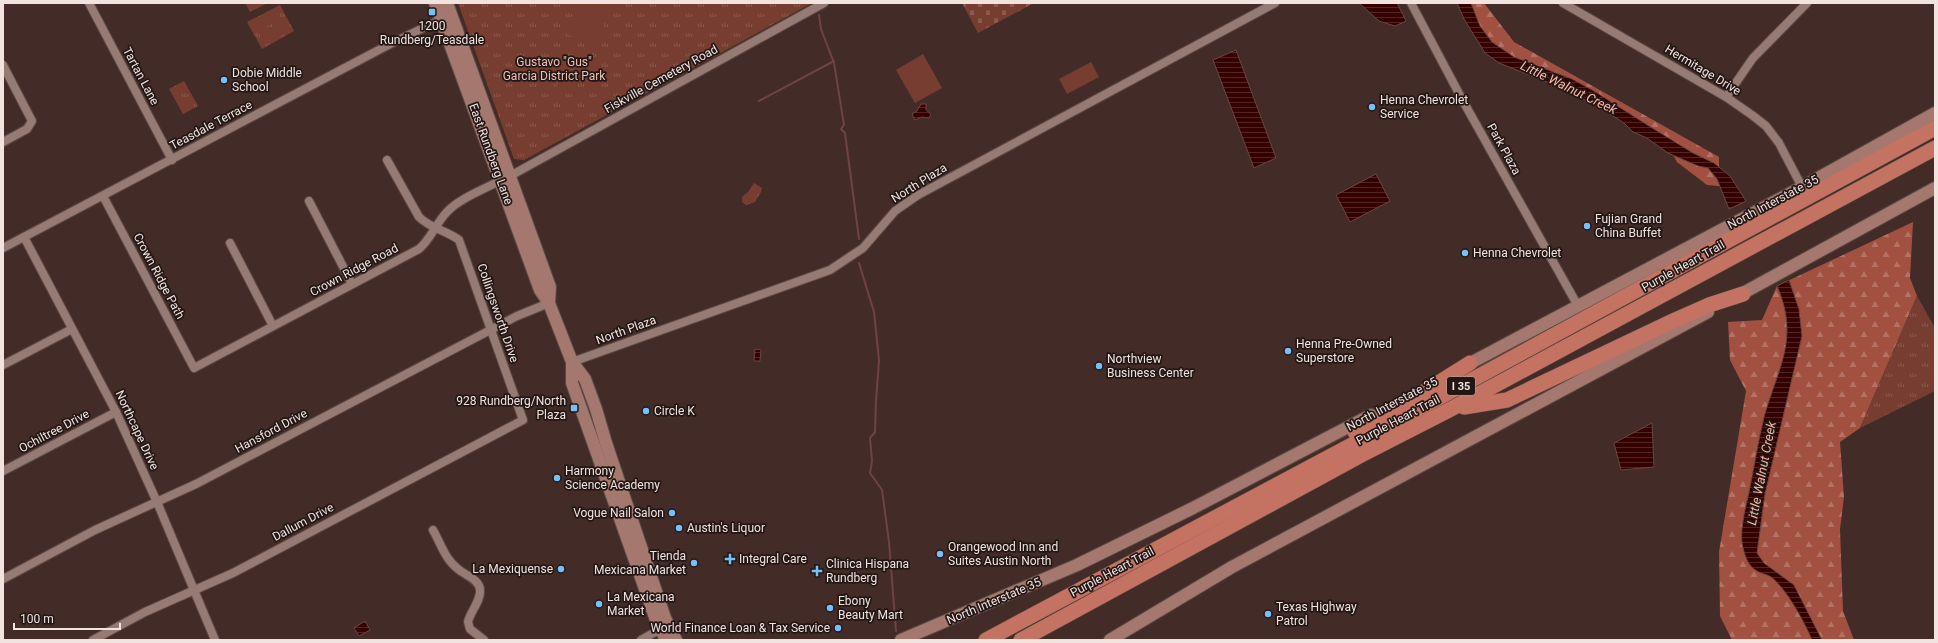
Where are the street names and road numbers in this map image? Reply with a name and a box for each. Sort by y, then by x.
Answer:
street label: Fiskville Cemetery Road [602,42,720,116]
street label: Hermitage Drive [1663,42,1743,98]
street label: Tartan Lane [120,45,162,107]
street label: Teasdale Terrace [168,97,254,153]
street label: East Rundberg Lane [466,102,516,206]
street label: Park Plaza [1484,121,1524,177]
street label: North Plaza [889,160,949,206]
street label: North Interstate 35 [1725,172,1821,232]
street label: Crown Ridge Path [131,231,187,321]
street label: Purple Heart Trail [1639,237,1727,295]
street label: Crown Ridge Road [307,241,401,299]
street label: Collingsworth Drive [475,262,521,364]
street label: North Plaza [594,313,658,347]
street label: North Interstate 35 [1344,374,1440,434]
road number: I 35 [1447,377,1475,395]
street label: Northcape Drive [112,388,162,472]
street label: Purple Heart Trail [1354,392,1442,448]
street label: Hansford Drive [233,406,309,456]
street label: Ochiltree Drive [16,407,92,455]
street label: Dallum Drive [270,500,336,544]
street label: Purple Heart Trail [1068,544,1156,600]
street label: North Interstate 35 [945,575,1043,627]

